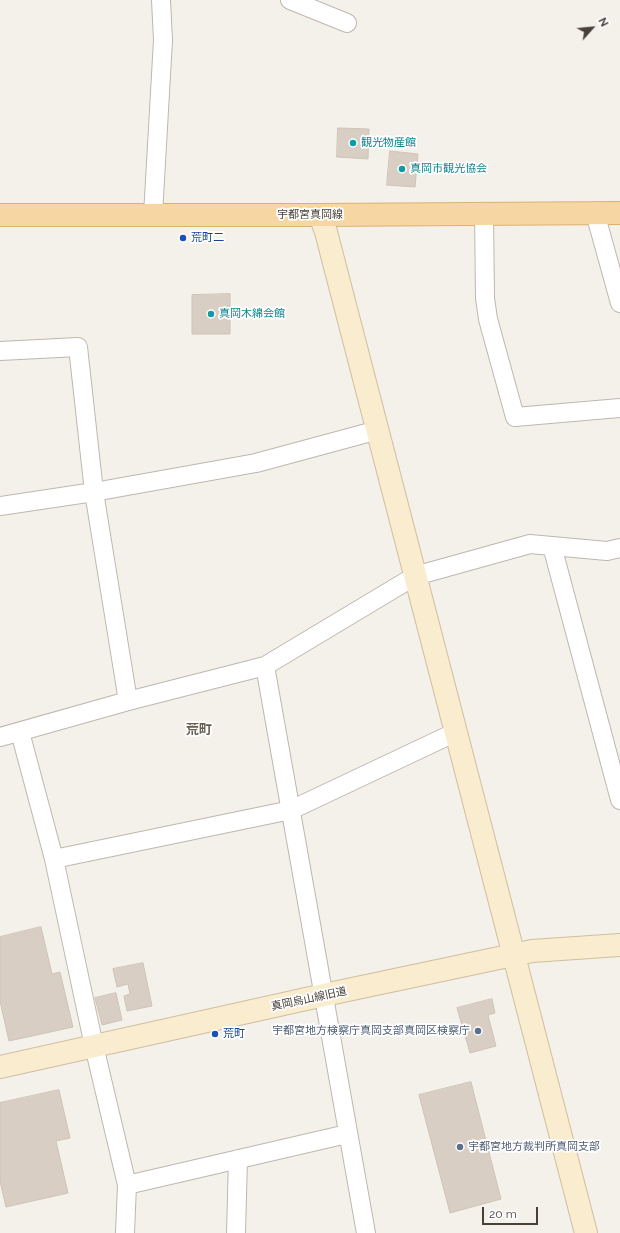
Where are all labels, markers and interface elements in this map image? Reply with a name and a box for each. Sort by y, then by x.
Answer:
north arrow [572,8,612,48]
text: N [595,16,611,29]
place label: 観光物産館 [361,136,416,150]
marker: 観光物産館 [348,138,358,148]
place label: 真岡市観光協会 [410,162,487,176]
marker: 真岡市観光協会 [397,164,407,174]
street label: 宇都宮真岡線 [277,208,343,222]
place label: 荒町二 [191,231,224,245]
marker: 荒町二 [178,233,188,243]
place label: 真岡木綿会館 [219,307,285,321]
marker: 真岡木綿会館 [206,309,216,319]
district label: 荒町 [186,722,212,738]
street label: 真岡烏山線旧道 [270,985,348,1013]
place label: 宇都宮地方検察庁真岡支部真岡区検察庁 [272,1024,470,1038]
marker: 宇都宮地方検察庁真岡支部真岡区検察庁 [473,1026,483,1036]
place label: 荒町 [223,1027,245,1041]
marker: 荒町 [210,1029,220,1039]
place label: 宇都宮地方裁判所真岡支部 [468,1140,600,1154]
marker: 宇都宮地方裁判所真岡支部 [455,1142,465,1152]
scale bar [484,1199,540,1225]
text: 20 m [489,1207,517,1221]

